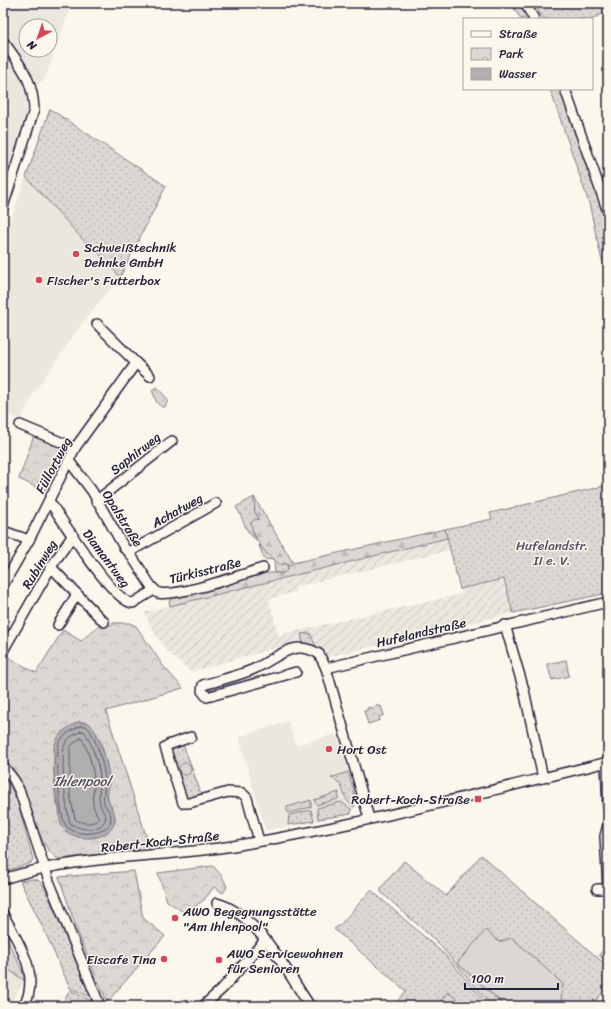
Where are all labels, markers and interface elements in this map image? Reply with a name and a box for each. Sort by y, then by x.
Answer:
north arrow [18,18,58,58]
legend [463,18,593,90]
text: Straße [499,23,537,45]
text: N [23,35,42,56]
text: Park [499,43,524,65]
text: Wasser [499,63,537,85]
place label: Schweißtechnik Dehnke GmbH [84,236,177,274]
marker: Schweißtechnik Dehnke GmbH [71,249,81,259]
place label: Fischer's Futterbox [47,269,161,292]
marker: Fischer's Futterbox [34,275,44,285]
street label: Saphirweg [105,426,166,481]
street label: Füllortweg [29,432,78,498]
street label: Opalstraße [96,485,149,551]
street label: Achatweg [146,487,208,535]
street label: Diamantweg [77,524,137,593]
park label: Hufelandstr. II e. V. [516,534,588,572]
street label: Rubinweg [16,535,64,593]
street label: Türkisstraße [167,551,243,590]
street label: Hufelandstraße [374,611,469,654]
place label: Hort Ost [337,738,387,761]
marker: Hort Ost [324,744,334,754]
water label: Ihlenpool [52,769,114,794]
place label: Robert-Koch-Straße [351,788,470,811]
marker: Robert-Koch-Straße [473,794,483,804]
street label: Robert-Koch-Straße [100,824,221,859]
place label: AWO Begegnungsstätte "Am Ihlenpool" [182,900,317,938]
marker: AWO Begegnungsstätte "Am Ihlenpool" [170,913,180,923]
place label: AWO Servicewohnen für Senioren [226,942,343,980]
place label: Eiscafe Tina [87,948,156,971]
marker: Eiscafe Tina [159,954,169,964]
marker: AWO Servicewohnen für Senioren [214,955,224,965]
scale bar [465,965,558,991]
text: 100 m [471,968,504,990]

